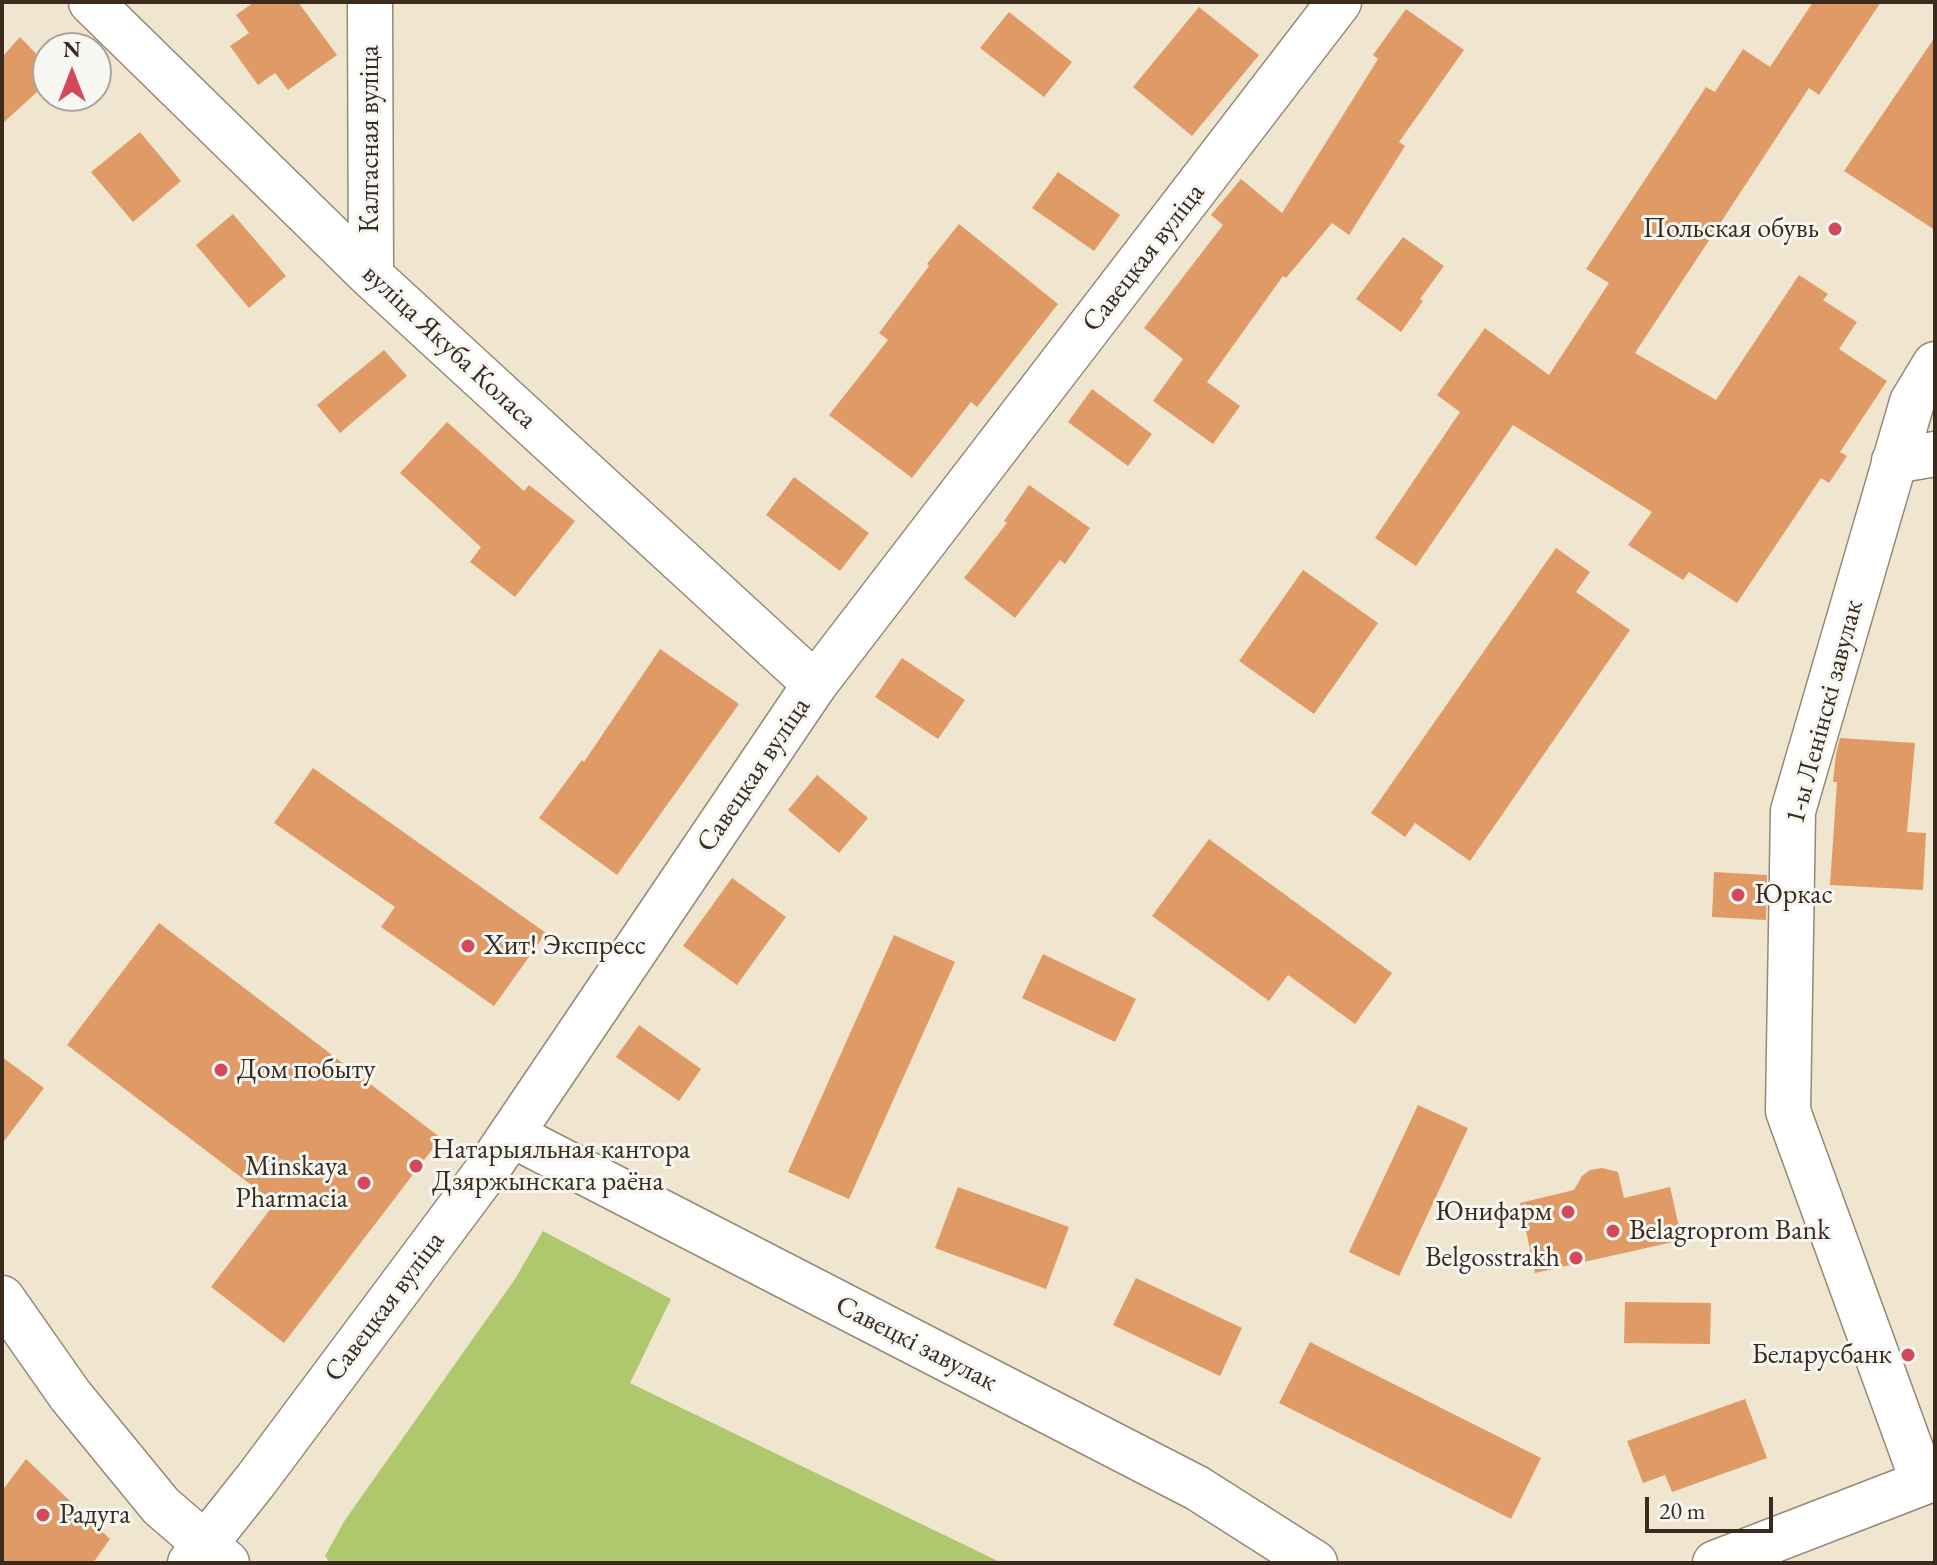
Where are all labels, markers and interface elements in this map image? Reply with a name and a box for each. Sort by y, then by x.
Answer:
north arrow [32,32,112,112]
text: N [63,35,81,64]
street label: Калгасная вуліца [353,45,387,233]
street label: Савецкая вуліца [1076,177,1212,339]
place label: Польская обувь [1643,212,1819,246]
marker: Польская обувь [1826,220,1844,238]
street label: вуліца Якуба Коласа [355,258,543,436]
street label: 1-ы Ленінскі завулак [1779,596,1871,828]
street label: Савецкая вуліца [690,691,818,859]
place label: Юркас [1754,878,1833,912]
marker: Юркас [1729,886,1747,904]
place label: Хит! Экспресс [484,929,646,963]
marker: Хит! Экспресс [459,937,477,955]
place label: Дом побыту [237,1053,375,1087]
marker: Дом побыту [212,1061,230,1079]
place label: Натарыяльная кантора Дзяржынскага раёна [432,1133,690,1199]
place label: Minskaya Pharmacia [235,1150,348,1216]
marker: Натарыяльная кантора Дзяржынскага раёна [407,1157,425,1175]
marker: Minskaya Pharmacia [355,1174,373,1192]
place label: Юнифарм [1435,1195,1552,1229]
marker: Юнифарм [1559,1203,1577,1221]
place label: Belagroprom Bank [1629,1214,1830,1248]
marker: Belagroprom Bank [1604,1222,1622,1240]
street label: Савецкая вуліца [318,1225,452,1389]
place label: Belgosstrakh [1425,1241,1560,1275]
marker: Belgosstrakh [1567,1249,1585,1267]
street label: Савецкі завулак [830,1289,1002,1399]
place label: Беларусбанк [1751,1338,1892,1372]
marker: Беларусбанк [1899,1346,1917,1364]
scale bar [1649,1481,1777,1531]
text: 20 m [1659,1495,1706,1526]
place label: Радуга [59,1498,130,1532]
marker: Радуга [34,1506,52,1524]

